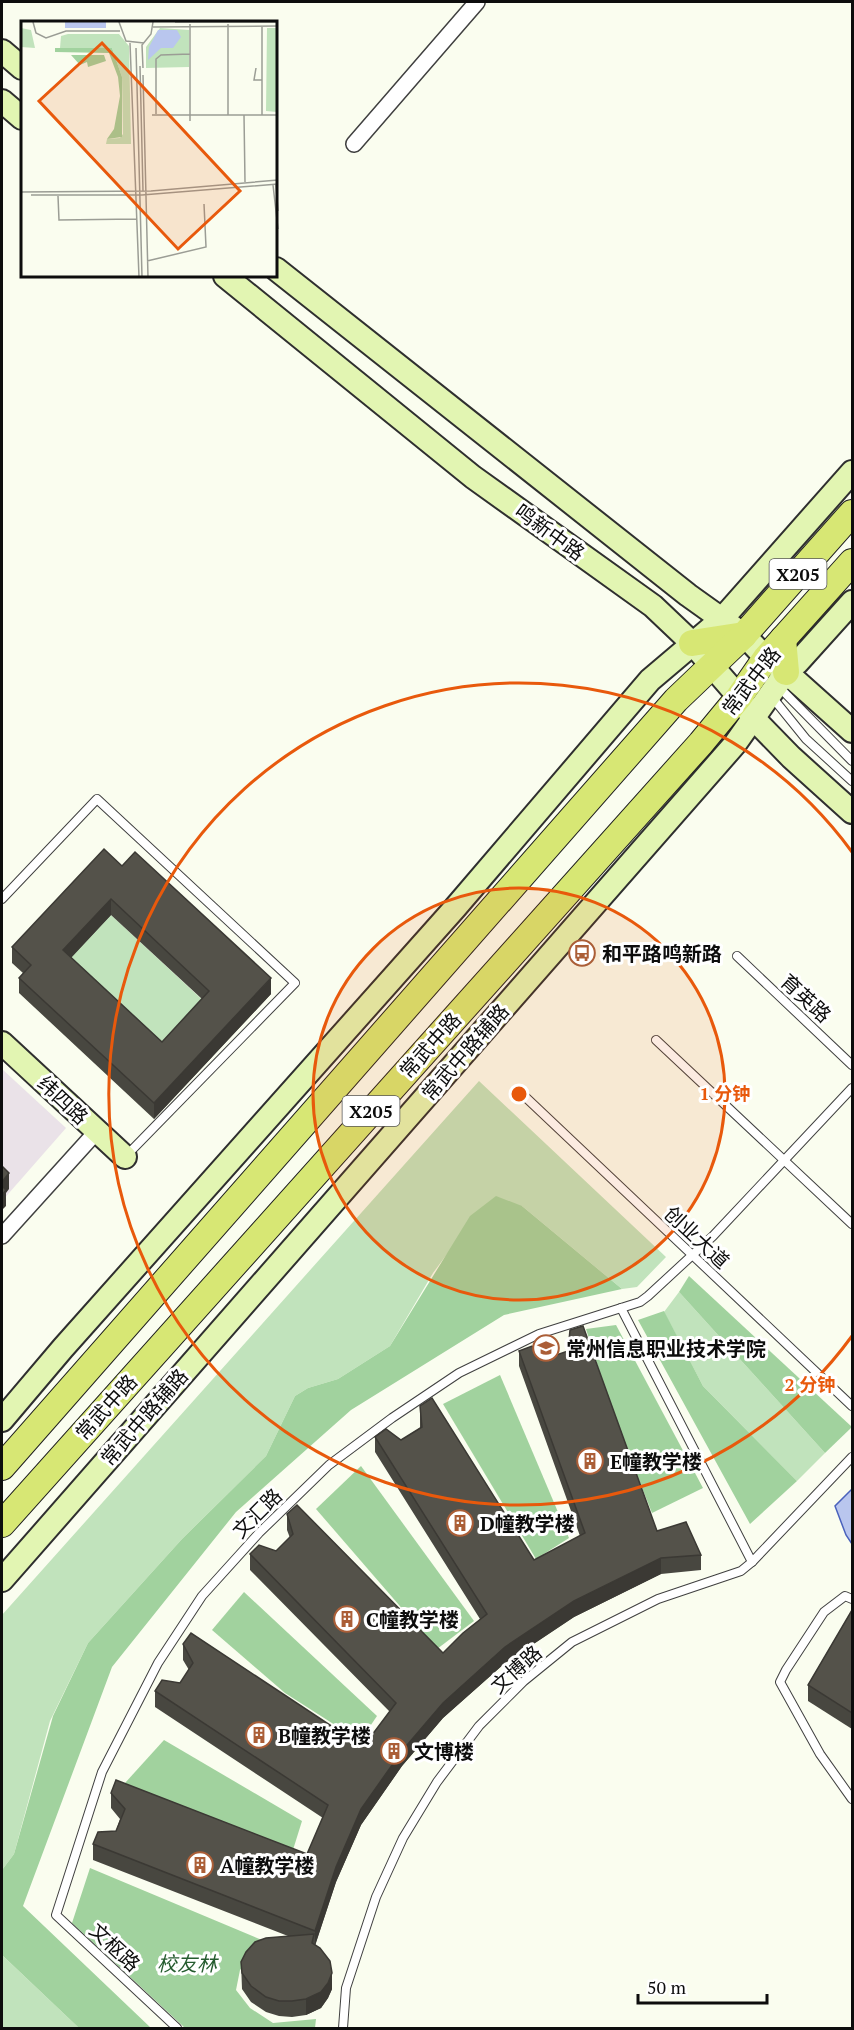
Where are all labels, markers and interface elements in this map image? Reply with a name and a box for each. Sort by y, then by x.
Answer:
inset map [21,21,278,278]
street label: 鸣新中路 [510,498,590,566]
road number: X205 [770,559,826,589]
street label: 常武中路 [716,641,786,721]
bus stop icon: 和平路鸣新路 [567,938,597,968]
place label: 和平路鸣新路 [602,940,722,967]
street label: 育英路 [775,968,837,1028]
street label: 常武中路辅路 [415,998,515,1106]
street label: 常武中路 [393,1006,467,1084]
street label: 纬四路 [32,1070,94,1130]
text: 1 分钟 [699,1081,751,1105]
centre of rings [509,1084,529,1104]
road number: X205 [342,1096,400,1126]
street label: 创业大道 [659,1200,735,1274]
school or university icon: 常州信息职业技术学院 [531,1333,561,1363]
place label: 常州信息职业技术学院 [566,1335,766,1362]
street label: 常武中路辅路 [94,1363,194,1471]
street label: 常武中路 [69,1368,143,1446]
text: 2 分钟 [784,1372,836,1396]
building icon: E幢教学楼 [575,1446,605,1476]
place label: E幢教学楼 [610,1448,702,1475]
street label: 文汇路 [226,1482,288,1544]
building icon: D幢教学楼 [445,1508,475,1538]
place label: D幢教学楼 [480,1510,575,1537]
building icon: C幢教学楼 [332,1604,362,1634]
place label: C幢教学楼 [366,1606,459,1633]
street label: 文博路 [485,1639,547,1699]
building icon: B幢教学楼 [244,1720,274,1750]
place label: B幢教学楼 [278,1722,371,1749]
building icon: 文博楼 [379,1736,409,1766]
place label: 文博楼 [414,1738,474,1765]
building icon: A幢教学楼 [185,1850,215,1880]
place label: A幢教学楼 [220,1852,315,1879]
street label: 文枢路 [84,1917,146,1977]
park label: 校友林 [157,1950,219,1977]
scale bar [638,1967,767,2005]
text: 50 m [647,1975,687,1999]

